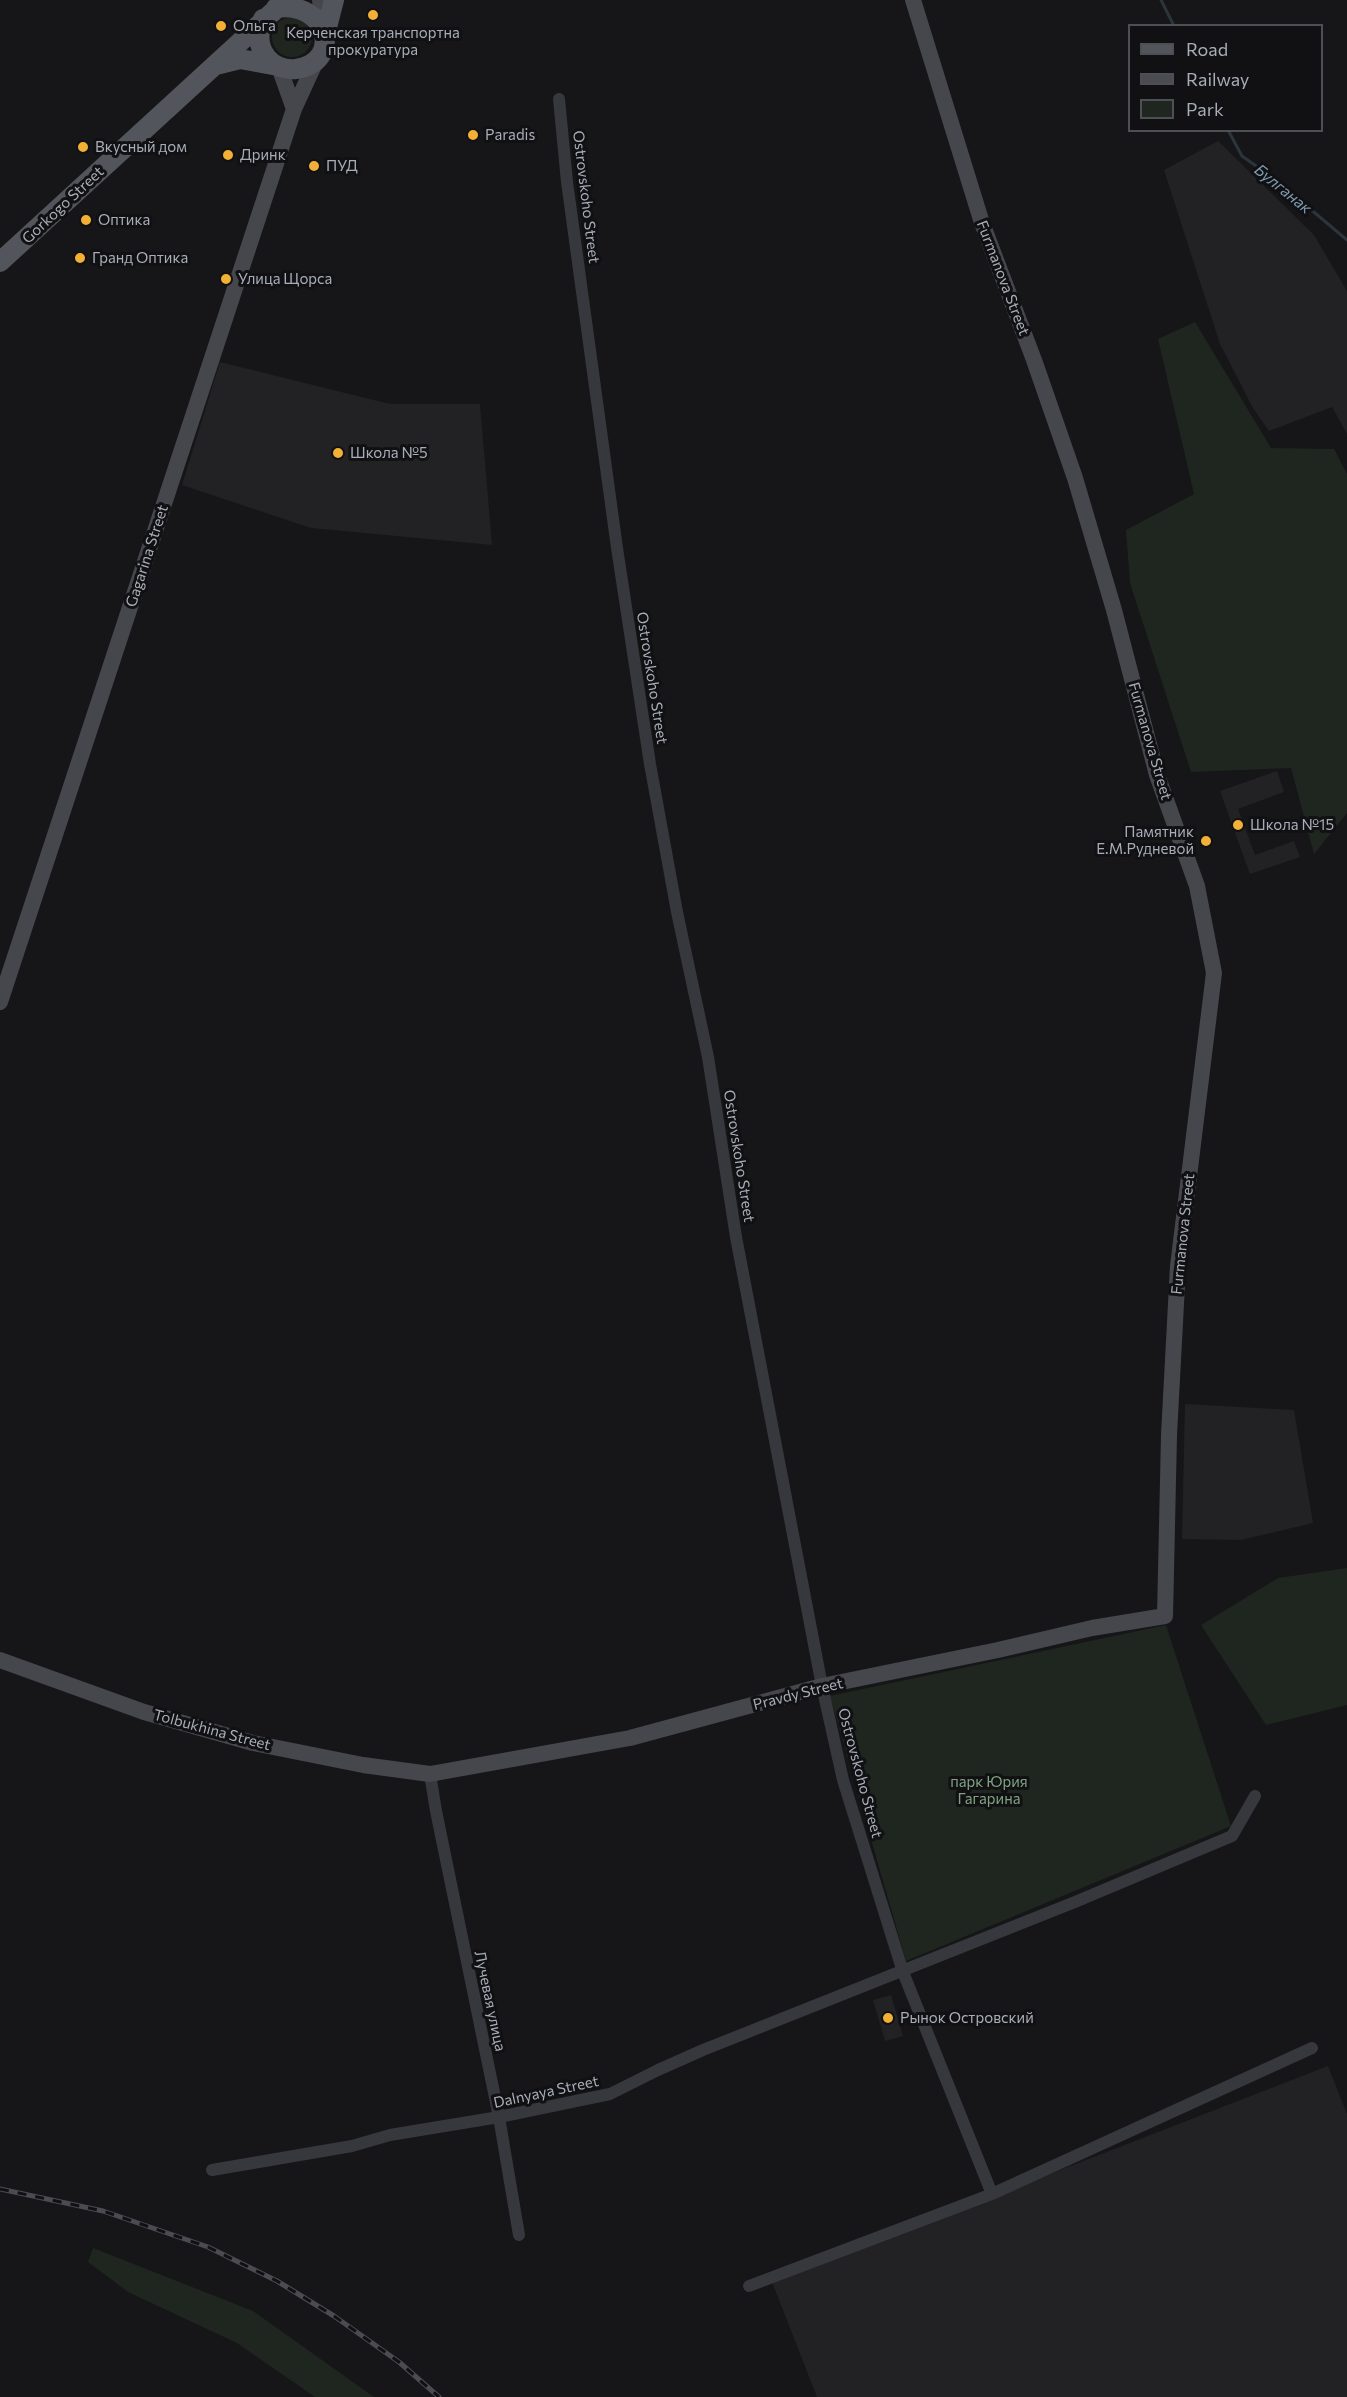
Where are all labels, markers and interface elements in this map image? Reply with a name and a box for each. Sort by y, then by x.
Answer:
marker: Керченская транспортна прокуратура [366,8,380,22]
place label: Ольга [233,17,276,35]
marker: Ольга [214,19,228,33]
place label: Керченская транспортна прокуратура [286,24,460,59]
legend [1128,24,1323,132]
text: Road [1186,38,1228,60]
text: Railway [1186,68,1249,90]
text: Park [1186,98,1224,120]
place label: Paradis [485,126,535,144]
marker: Paradis [466,128,480,142]
street label: Ostrovskoho Street [569,130,603,264]
place label: Вкусный дом [95,138,187,156]
marker: Вкусный дом [76,140,90,154]
place label: Дринк [240,146,286,164]
marker: Дринк [221,148,235,162]
place label: ПУД [326,157,358,175]
marker: ПУД [307,159,321,173]
water label: Булганак [1251,160,1315,218]
street label: Gorkogo Street [18,163,108,247]
place label: Оптика [98,211,150,229]
marker: Оптика [79,213,93,227]
street label: Furmanova Street [973,218,1033,338]
place label: Гранд Оптика [92,249,188,267]
marker: Гранд Оптика [73,251,87,265]
place label: Улица Щорса [238,270,332,288]
marker: Улица Щорса [219,272,233,286]
place label: Школа №5 [350,444,428,462]
marker: Школа №5 [331,446,345,460]
street label: Gagarina Street [122,503,172,609]
street label: Ostrovskoho Street [633,611,671,745]
street label: Furmanova Street [1125,680,1175,802]
place label: Школа №15 [1250,816,1334,834]
marker: Школа №15 [1231,818,1245,832]
place label: Памятник Е.М.Рудневой [1096,823,1194,858]
marker: Памятник Е.М.Рудневой [1199,834,1213,848]
street label: Ostrovskoho Street [720,1089,758,1223]
street label: Furmanova Street [1168,1173,1198,1295]
street label: Pravdy Street [751,1674,845,1714]
street label: Tolbukhina Street [151,1706,273,1754]
street label: Ostrovskoho Street [834,1706,886,1840]
park label: парк Юрия Гагарина [950,1773,1028,1808]
street label: Лучевая улица [471,1949,509,2053]
place label: Рынок Островский [900,2009,1034,2027]
marker: Рынок Островский [881,2011,895,2025]
street label: Dalnyaya Street [492,2072,600,2112]

